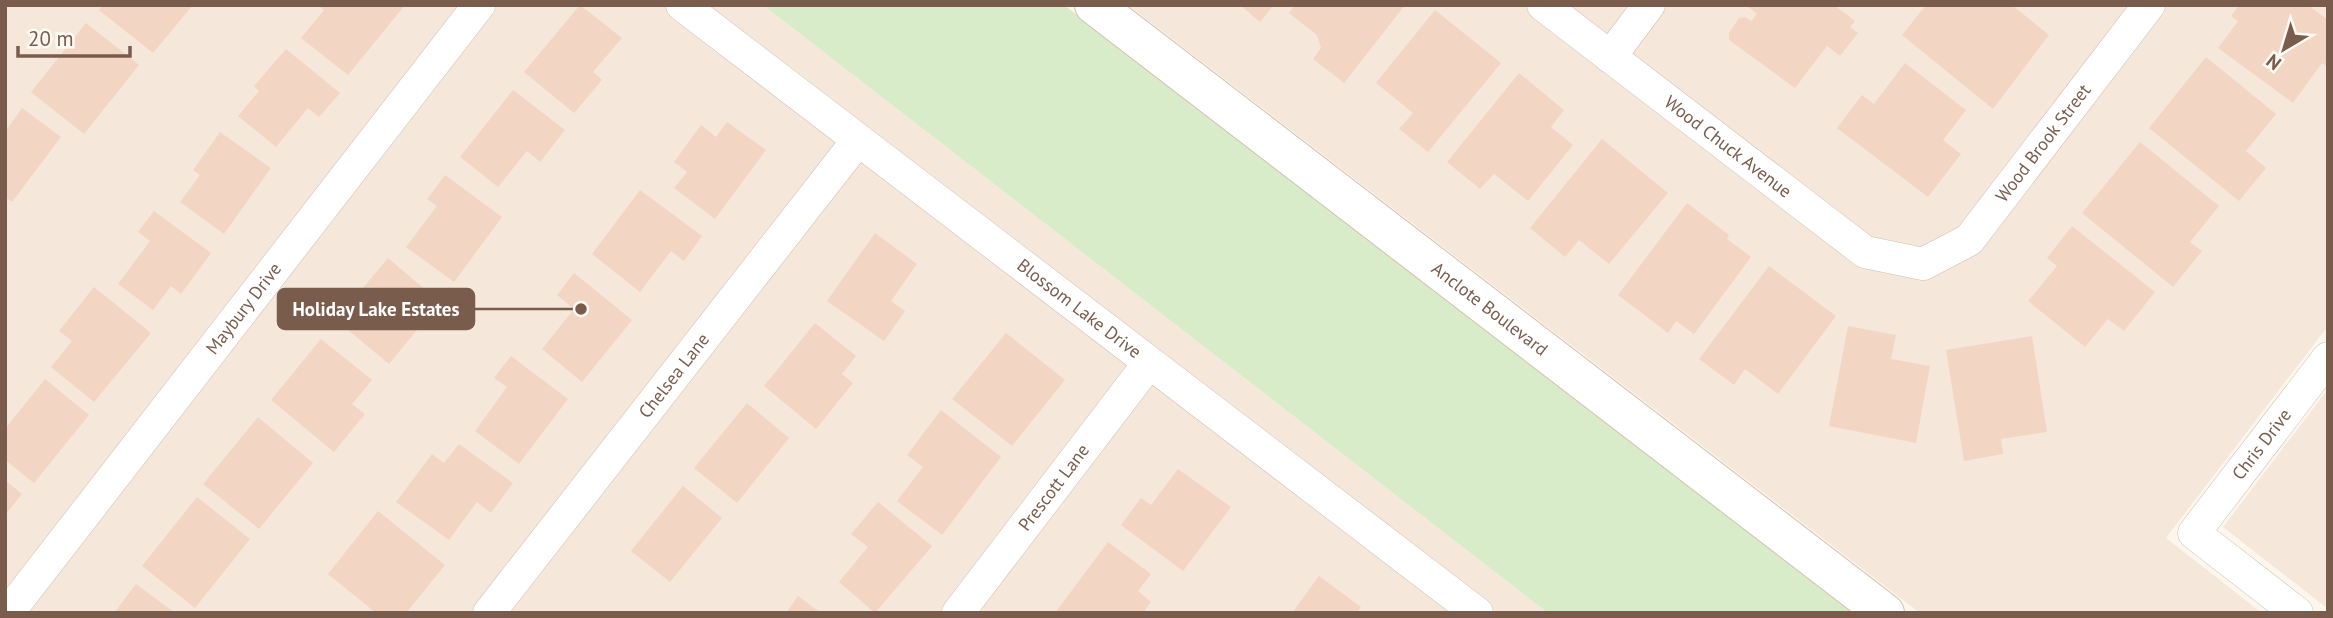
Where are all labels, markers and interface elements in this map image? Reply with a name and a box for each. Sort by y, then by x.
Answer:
scale bar [18,14,130,58]
north arrow [2249,14,2319,84]
text: 20 m [28,25,74,52]
text: N [2261,49,2286,76]
street label: Wood Brook Street [1990,79,2095,206]
street label: Wood Chuck Avenue [1660,90,1796,203]
street label: Blossom Lake Drive [1013,254,1146,363]
street label: Anclote Boulevard [1427,257,1553,361]
street label: Maybury Drive [201,258,286,359]
callout: Holiday Lake Estates [278,289,474,329]
text: Holiday Lake Estates [292,297,460,321]
street label: Chelsea Lane [633,328,714,423]
street label: Chris Drive [2227,404,2296,484]
street label: Prescott Lane [1013,439,1094,535]

